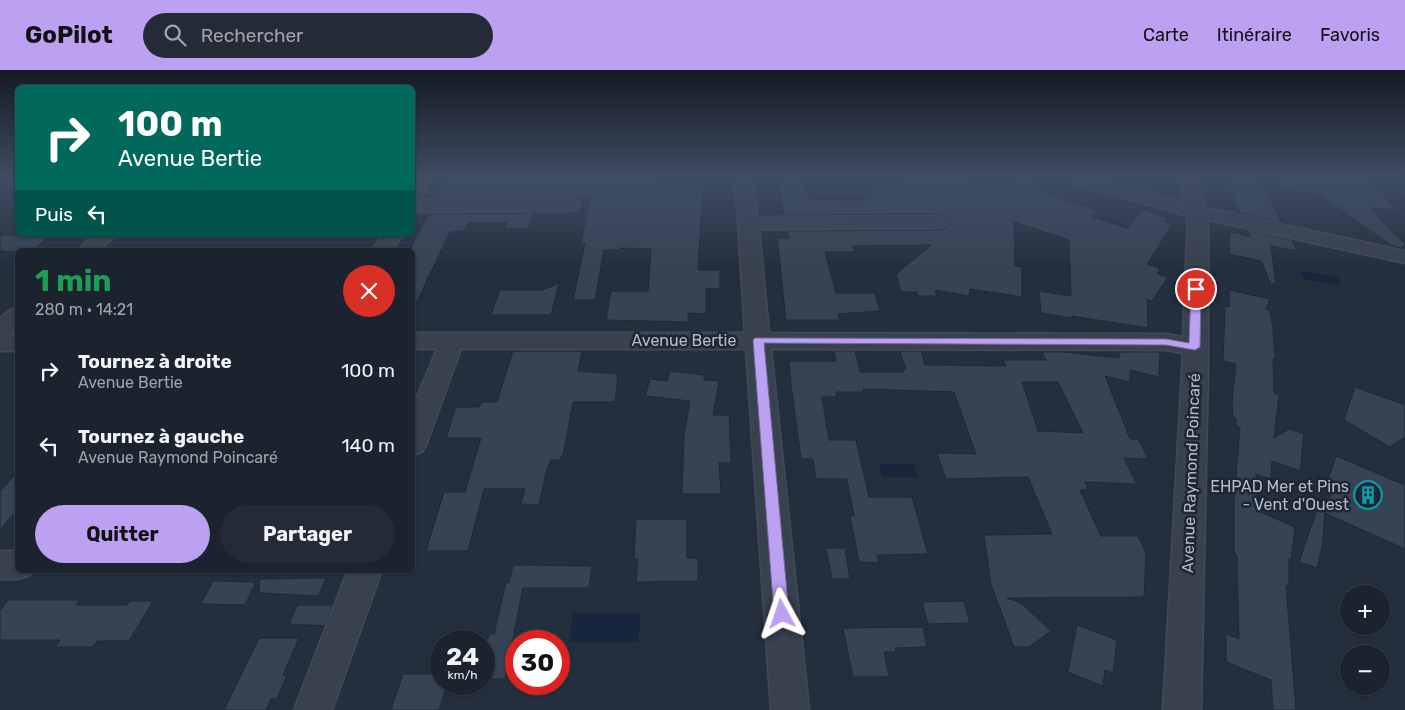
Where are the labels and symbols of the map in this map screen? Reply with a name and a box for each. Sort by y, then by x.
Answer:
pin [1175,268,1217,310]
street label: Avenue Bertie [632,331,736,350]
street label: Avenue Raymond Poincaré [1178,373,1204,573]
place label: EHPAD Mer et Pins - Vent d'Ouest [1210,477,1349,514]
building icon: EHPAD Mer et Pins - Vent d'Ouest [1353,480,1383,510]
position arrow [755,587,807,639]
speed limit sign: 30 [505,630,570,695]

